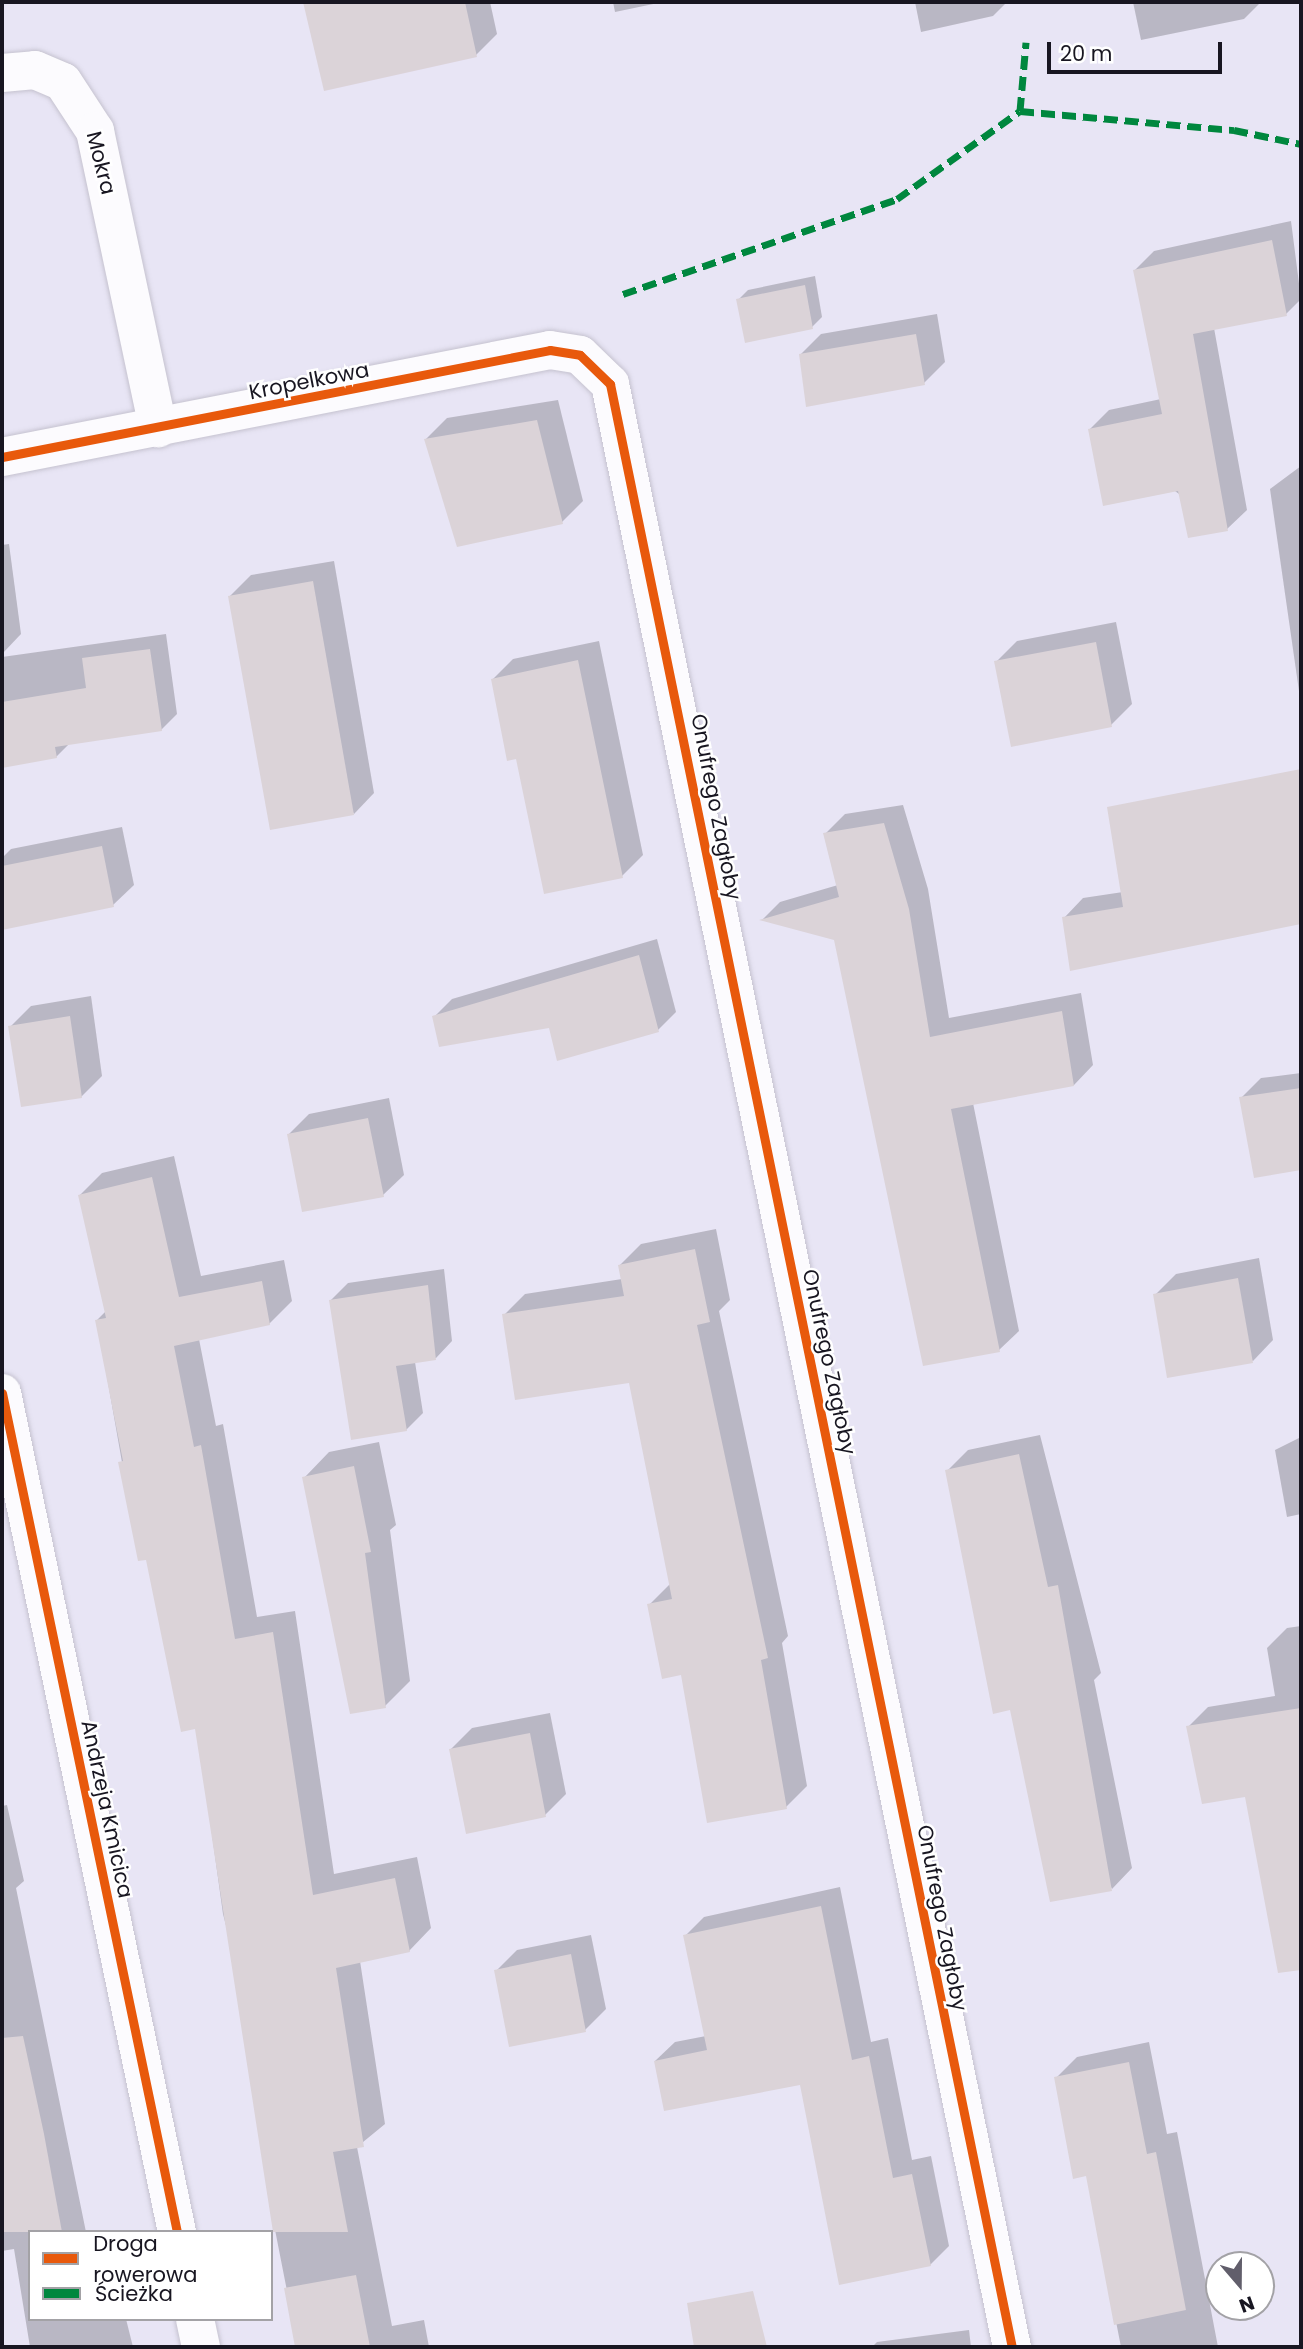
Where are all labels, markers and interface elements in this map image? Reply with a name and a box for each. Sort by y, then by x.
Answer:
scale bar [1051,28,1226,72]
text: 20 m [1060,39,1113,68]
street label: Mokra [81,129,121,197]
street label: Kropelkowa [247,357,371,405]
street label: Onufrego Zagłoby [686,712,746,902]
street label: Onufrego Zagłoby [797,1267,861,1457]
street label: Andrzeja Kmicica [76,1718,138,1900]
street label: Onufrego Zagłoby [912,1823,972,2013]
text: Droga rowerowa [93,2229,197,2289]
legend [28,2230,273,2321]
north arrow [1205,2251,1275,2321]
text: Ścieżka [95,2279,173,2308]
text: N [1235,2289,1258,2319]

